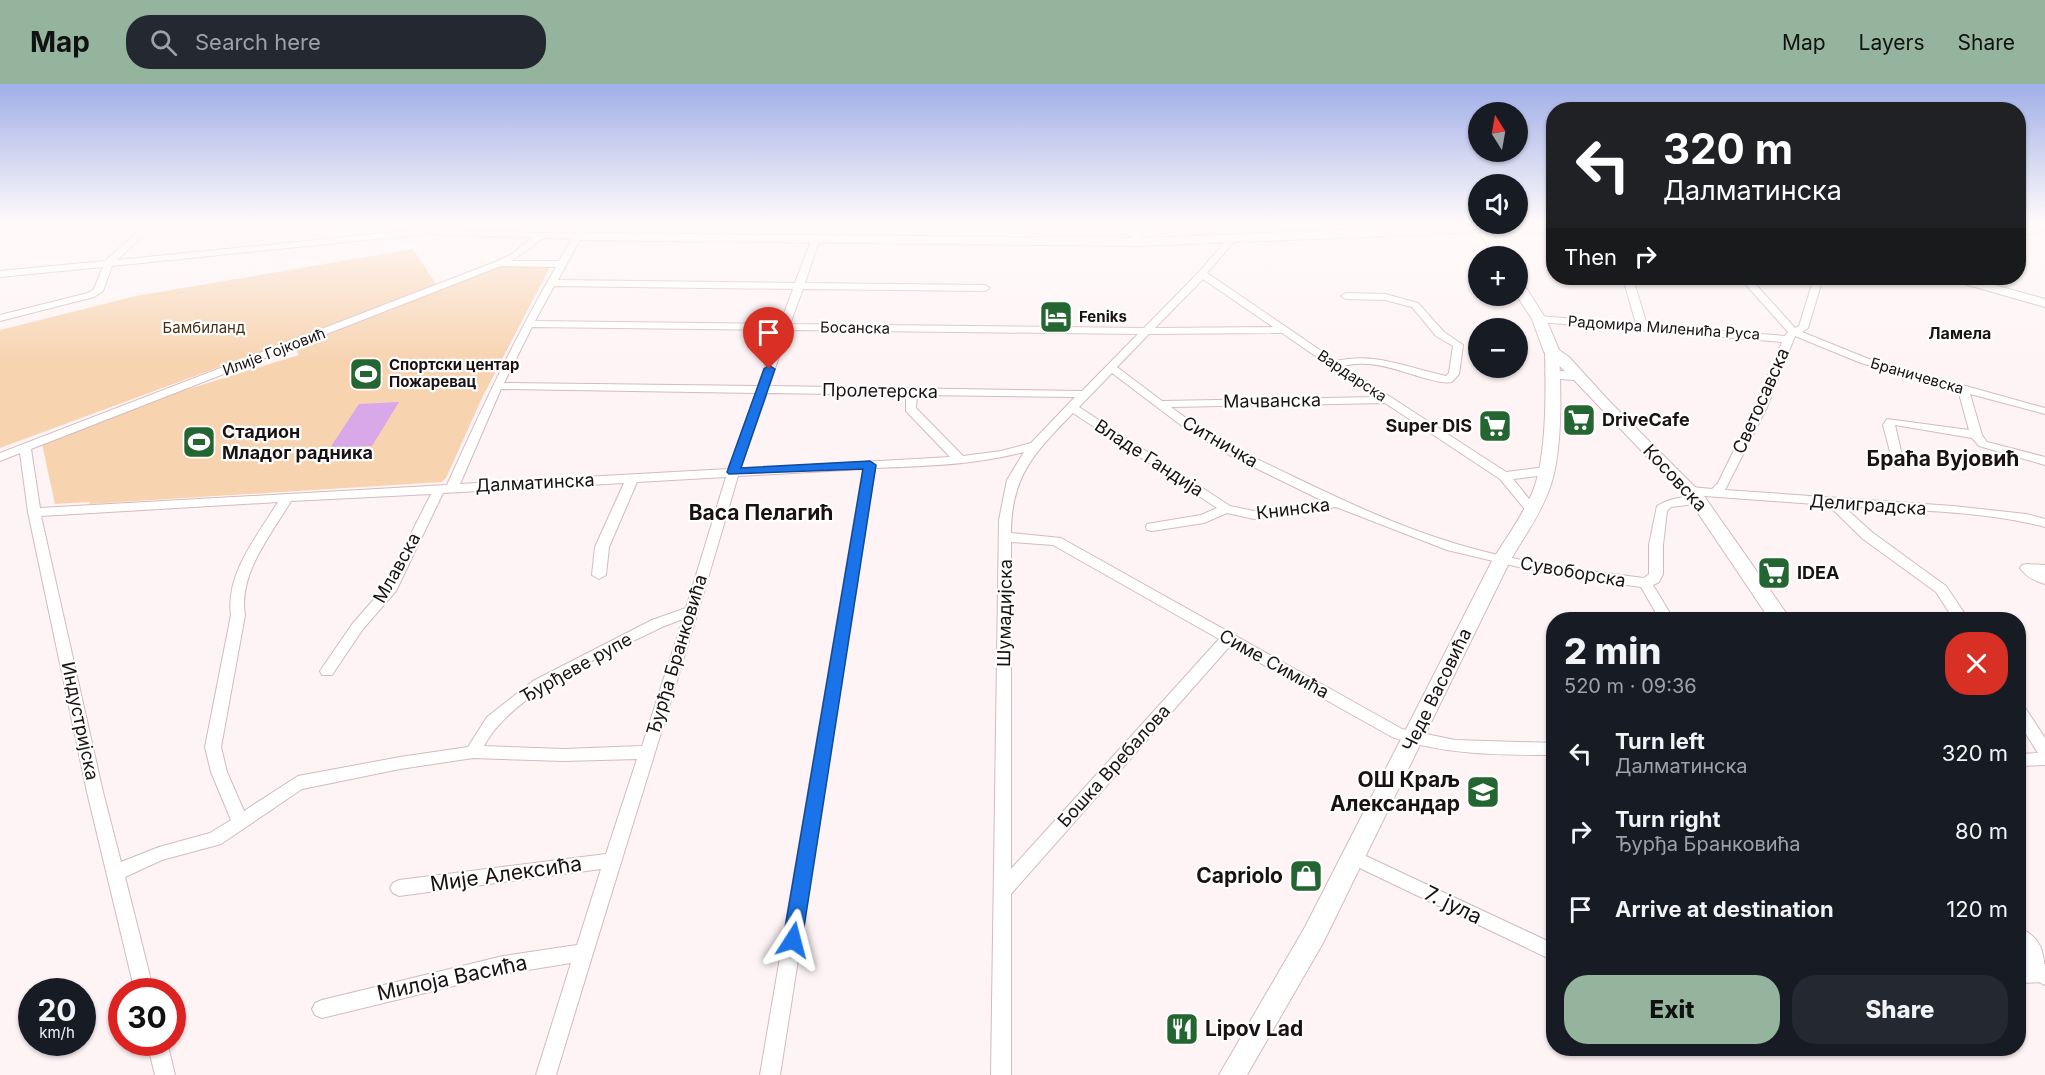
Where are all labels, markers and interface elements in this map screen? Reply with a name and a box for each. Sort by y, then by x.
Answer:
search box [126,15,546,69]
text: Map [30,25,90,59]
icon: search [147,26,180,59]
text: Search here [195,29,321,55]
text: Map [1782,30,1826,55]
text: Layers [1859,30,1925,55]
text: Share [1958,30,2015,55]
north arrow [1468,102,1528,162]
map controls [1468,102,1528,378]
text: 320 m [1663,123,1793,174]
icon: left [1564,126,1642,204]
button: sound [1468,174,1528,234]
text: Далматинска [1663,174,1842,207]
icon: right [1629,240,1662,273]
text: Then [1564,244,1617,270]
button: + [1468,246,1528,306]
hotel icon: Feniks [1038,299,1074,335]
pin [743,307,794,369]
place label: Feniks [1079,307,1127,326]
street label: Радомира Миленића Руса [1567,311,1761,344]
icon: arrive [752,316,785,349]
street label: Босанска [820,317,890,338]
park label: Бамбиланд [163,318,245,337]
button: − [1468,318,1528,378]
street label: Илије Гојковић [220,323,328,380]
district label: Ламела [1929,323,1991,343]
street label: Вардарска [1314,345,1391,406]
street label: Светосавска [1728,345,1793,457]
street label: Браничевска [1868,353,1966,398]
place label: Спортски центар Пожаревац [389,355,519,391]
sports icon: Спортски центар Пожаревац [348,356,384,392]
street label: Пролетерска [822,379,938,402]
street label: Мачванска [1223,389,1321,412]
supermarket icon: DriveCafe [1561,402,1597,438]
supermarket icon: Super DIS [1477,408,1513,444]
place label: DriveCafe [1602,409,1690,430]
street label: Ситничка [1179,411,1262,472]
street label: Владе Гандија [1091,415,1208,501]
place label: Super DIS [1386,415,1472,436]
place label: Стадион Младог радника [222,421,373,463]
sports icon: Стадион Младог радника [181,424,217,460]
street label: Косовска [1639,440,1712,515]
district label: Браћа Вујовић [1867,446,2019,471]
street label: Далматинска [475,469,595,496]
street label: Делиградска [1809,490,1927,519]
street label: Книнска [1255,494,1331,523]
district label: Васа Пелагић [689,500,833,525]
street label: Млавска [369,529,424,607]
street label: Сувоборска [1519,552,1628,591]
supermarket icon: IDEA [1756,555,1792,591]
street label: Шумадијска [993,559,1016,667]
place label: IDEA [1797,562,1839,583]
street label: Ђурђа Бранковића [642,572,711,738]
street label: Симе Симића [1216,625,1333,702]
street label: Чеде Васовића [1398,625,1475,755]
street label: Ђурђеве рупе [516,628,635,707]
text: 2 min [1564,629,1661,673]
button: close [1945,632,2008,695]
street label: Индустријска [58,660,103,782]
text: 520 m · 09:36 [1564,674,1697,698]
street label: Бошка Вребалова [1053,700,1174,831]
text: Turn left [1615,728,1705,754]
icon: left [1564,737,1597,770]
text: 320 m [1942,740,2008,766]
text: Далматинска [1615,754,1748,778]
place label: ОШ Краљ Александар [1330,767,1460,816]
school or university icon: ОШ Краљ Александар [1465,774,1501,810]
text: Turn right [1615,806,1721,832]
icon: right [1564,815,1597,848]
text: 80 m [1955,818,2008,844]
text: Ђурђа Бранковића [1615,832,1801,856]
street label: Мије Алексића [428,850,583,897]
shop icon: Capriolo [1288,858,1324,894]
place label: Capriolo [1196,863,1283,888]
street label: 7. јула [1420,880,1486,929]
icon: arrive [1564,893,1597,926]
text: Arrive at destination [1615,896,1834,922]
text: 120 m [1946,896,2008,922]
position arrow [761,908,825,972]
street label: Милоја Васића [374,949,529,1006]
button: Exit [1564,975,1780,1044]
button: Share [1792,975,2008,1044]
speed limit sign: 30 [108,978,186,1056]
text: 20 [37,992,77,1028]
restaurant icon: Lipov Lad [1164,1011,1200,1047]
place label: Lipov Lad [1205,1016,1303,1041]
text: km/h [39,1023,75,1042]

